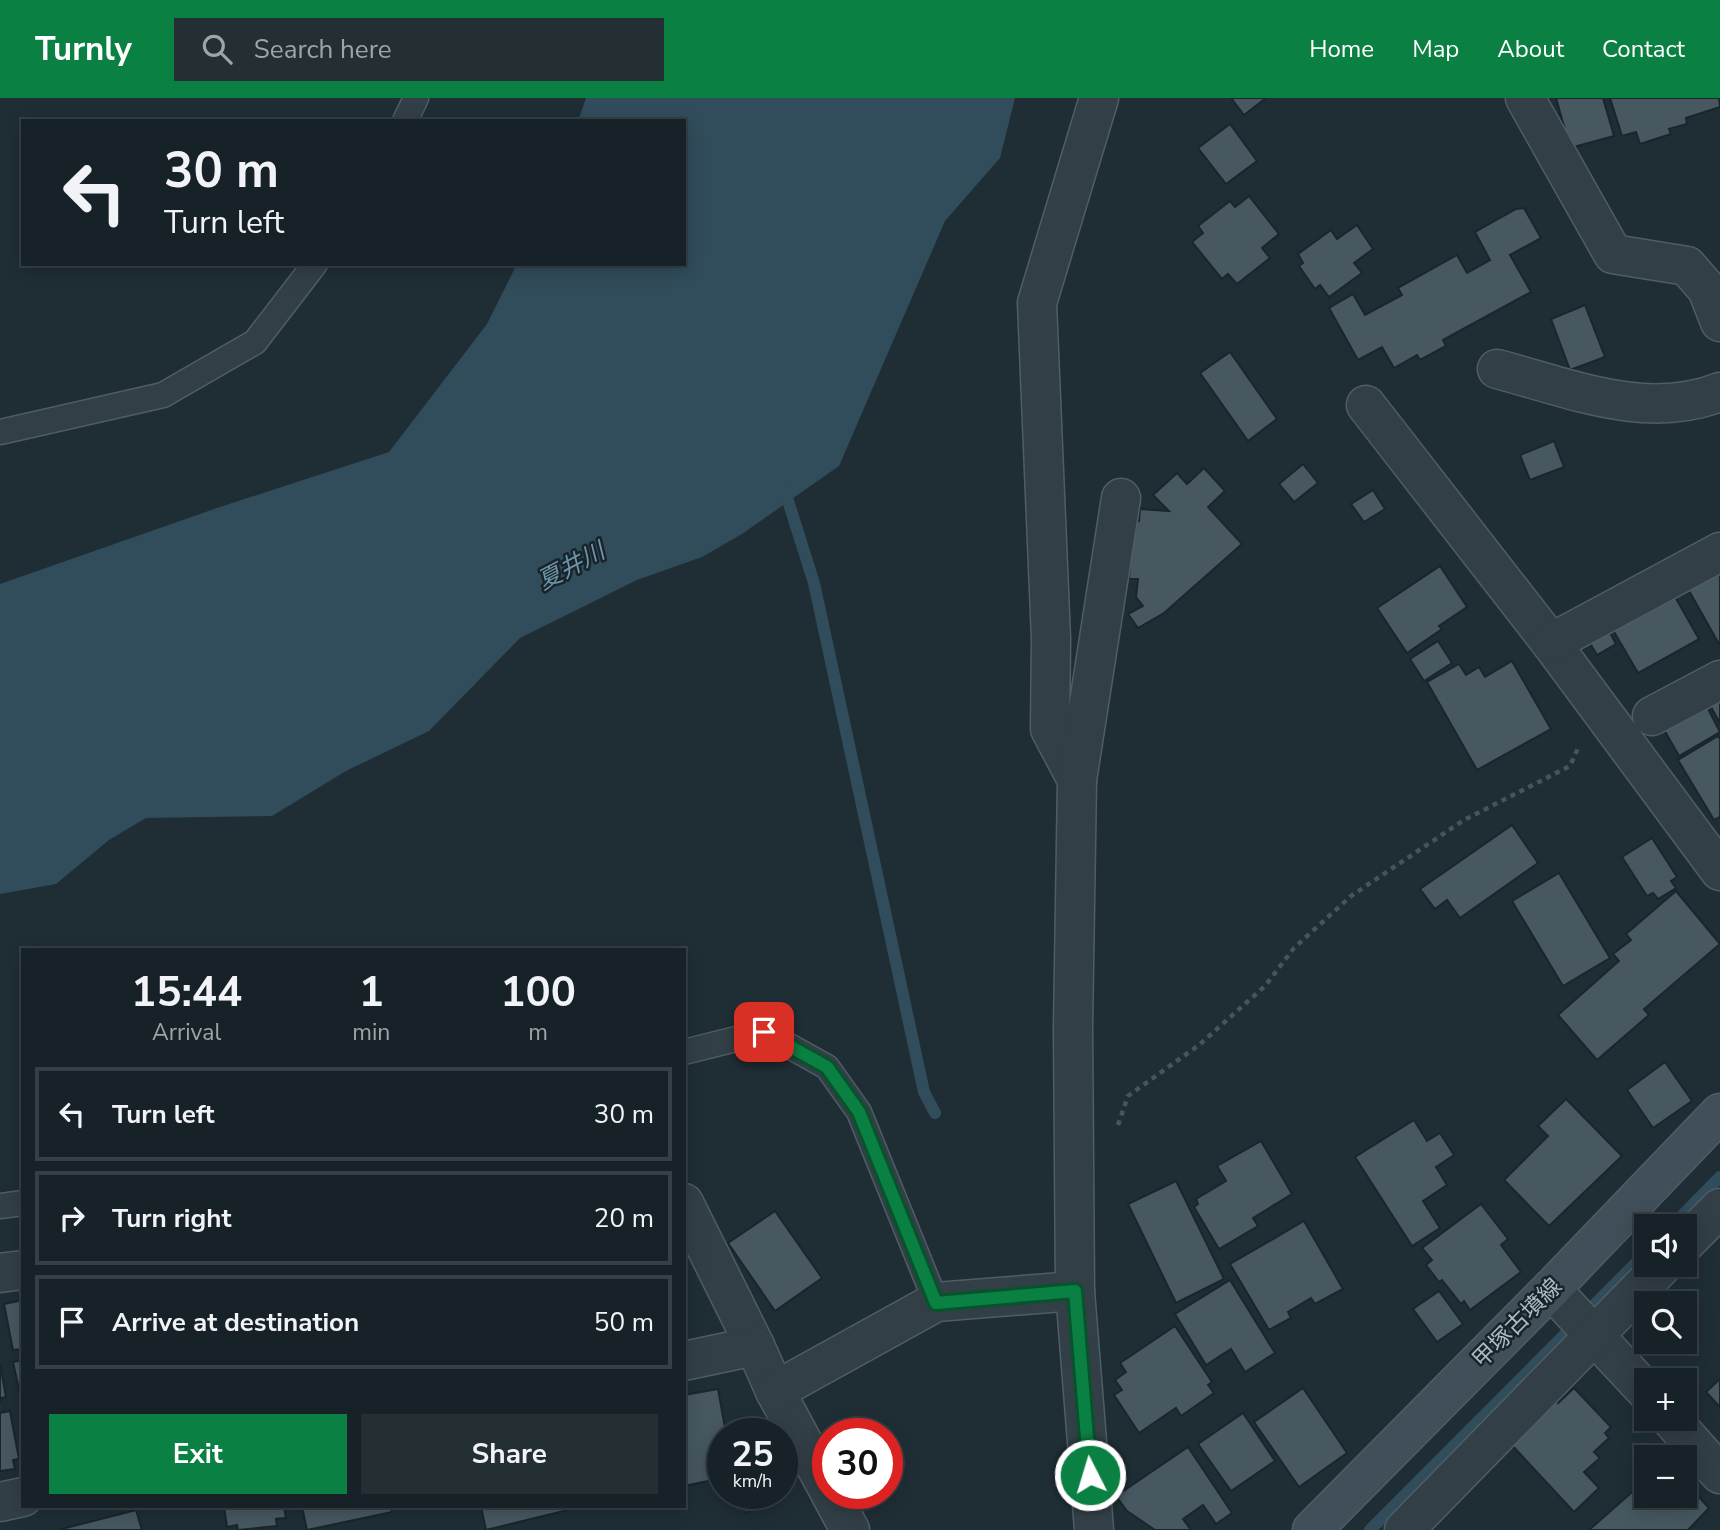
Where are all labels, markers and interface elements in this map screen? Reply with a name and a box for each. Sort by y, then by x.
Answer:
search box [174,18,664,81]
text: Turnly [35,27,132,72]
icon: search [198,30,236,68]
text: Search here [254,32,392,67]
text: Home [1309,33,1374,65]
text: Map [1412,33,1459,65]
text: About [1497,33,1564,65]
text: Contact [1602,33,1685,65]
text: 30 m [164,137,279,204]
icon: left [49,147,140,238]
text: Turn left [164,201,284,244]
water label: 夏井川 [532,534,613,597]
text: 15:44 [131,964,242,1021]
text: 1 [359,964,384,1021]
text: 100 [500,964,576,1021]
pin [734,1002,794,1062]
icon: arrive [745,1013,783,1051]
text: Arrival [152,1017,221,1048]
text: min [352,1017,390,1048]
text: m [528,1017,548,1048]
icon: left [53,1095,91,1133]
text: Turn left [112,1097,215,1132]
text: 30 m [594,1097,654,1132]
icon: right [53,1199,91,1237]
text: Turn right [112,1201,231,1236]
text: 20 m [594,1201,654,1236]
map controls [1634,1214,1697,1508]
button: sound [1634,1214,1697,1277]
street label: 甲塚古墳線 [1465,1271,1569,1375]
button: search [1634,1291,1697,1354]
icon: arrive [53,1303,91,1341]
text: Arrive at destination [112,1305,359,1340]
text: 50 m [594,1305,654,1340]
button: + [1634,1368,1697,1431]
button: Exit [49,1414,347,1494]
button: Share [361,1414,658,1494]
speed limit sign: 30 [812,1418,903,1509]
text: 25 [731,1431,774,1478]
position arrow [1053,1438,1127,1512]
button: − [1634,1445,1697,1508]
text: km/h [733,1469,772,1493]

